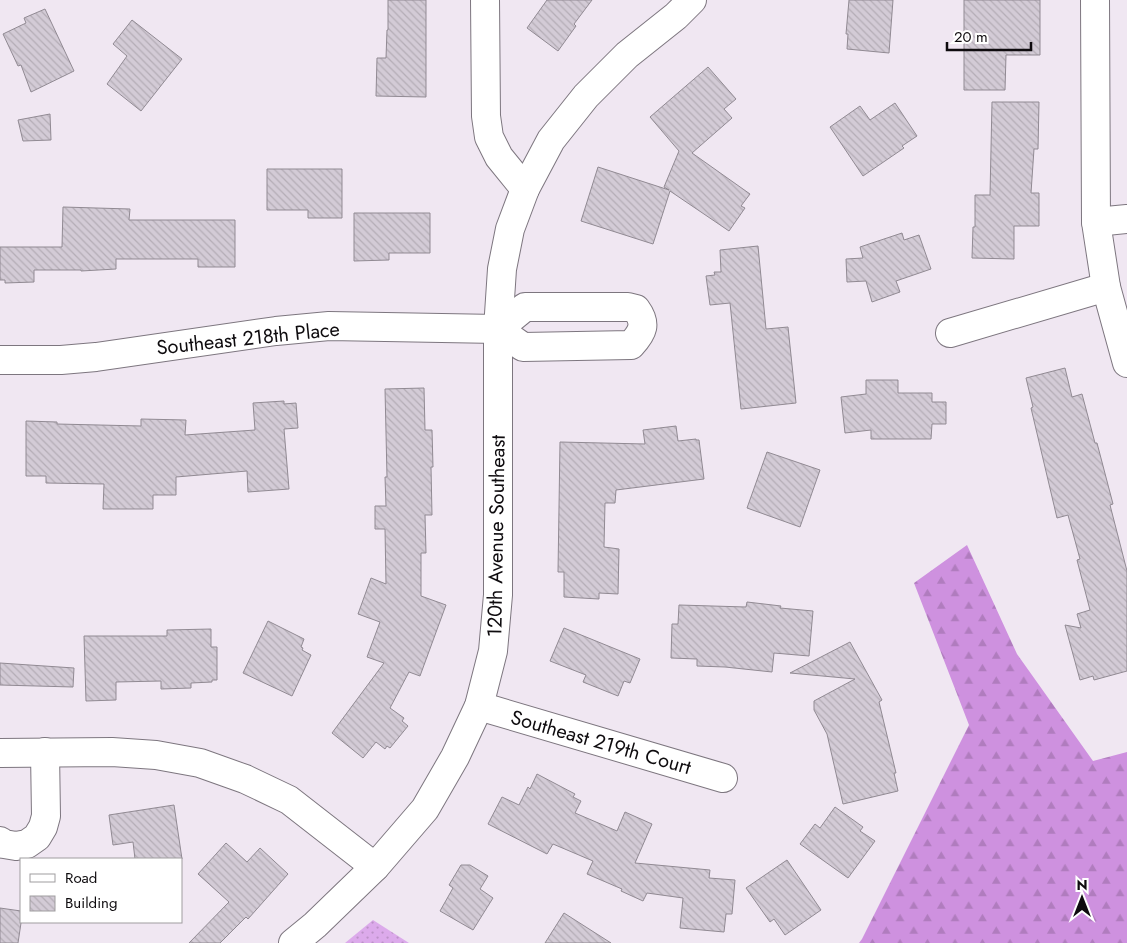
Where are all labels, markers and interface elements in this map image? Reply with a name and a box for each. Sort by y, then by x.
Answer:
scale bar [947,20,1031,52]
text: 20 m [954,26,988,48]
street label: Southeast 218th Place [155,314,341,363]
street label: 120th Avenue Southeast [480,434,513,637]
street label: Southeast 219th Court [507,703,695,782]
legend [20,858,182,923]
text: Road [65,867,97,889]
north arrow [1057,873,1107,923]
text: N [1076,875,1088,895]
text: Building [65,892,117,914]

